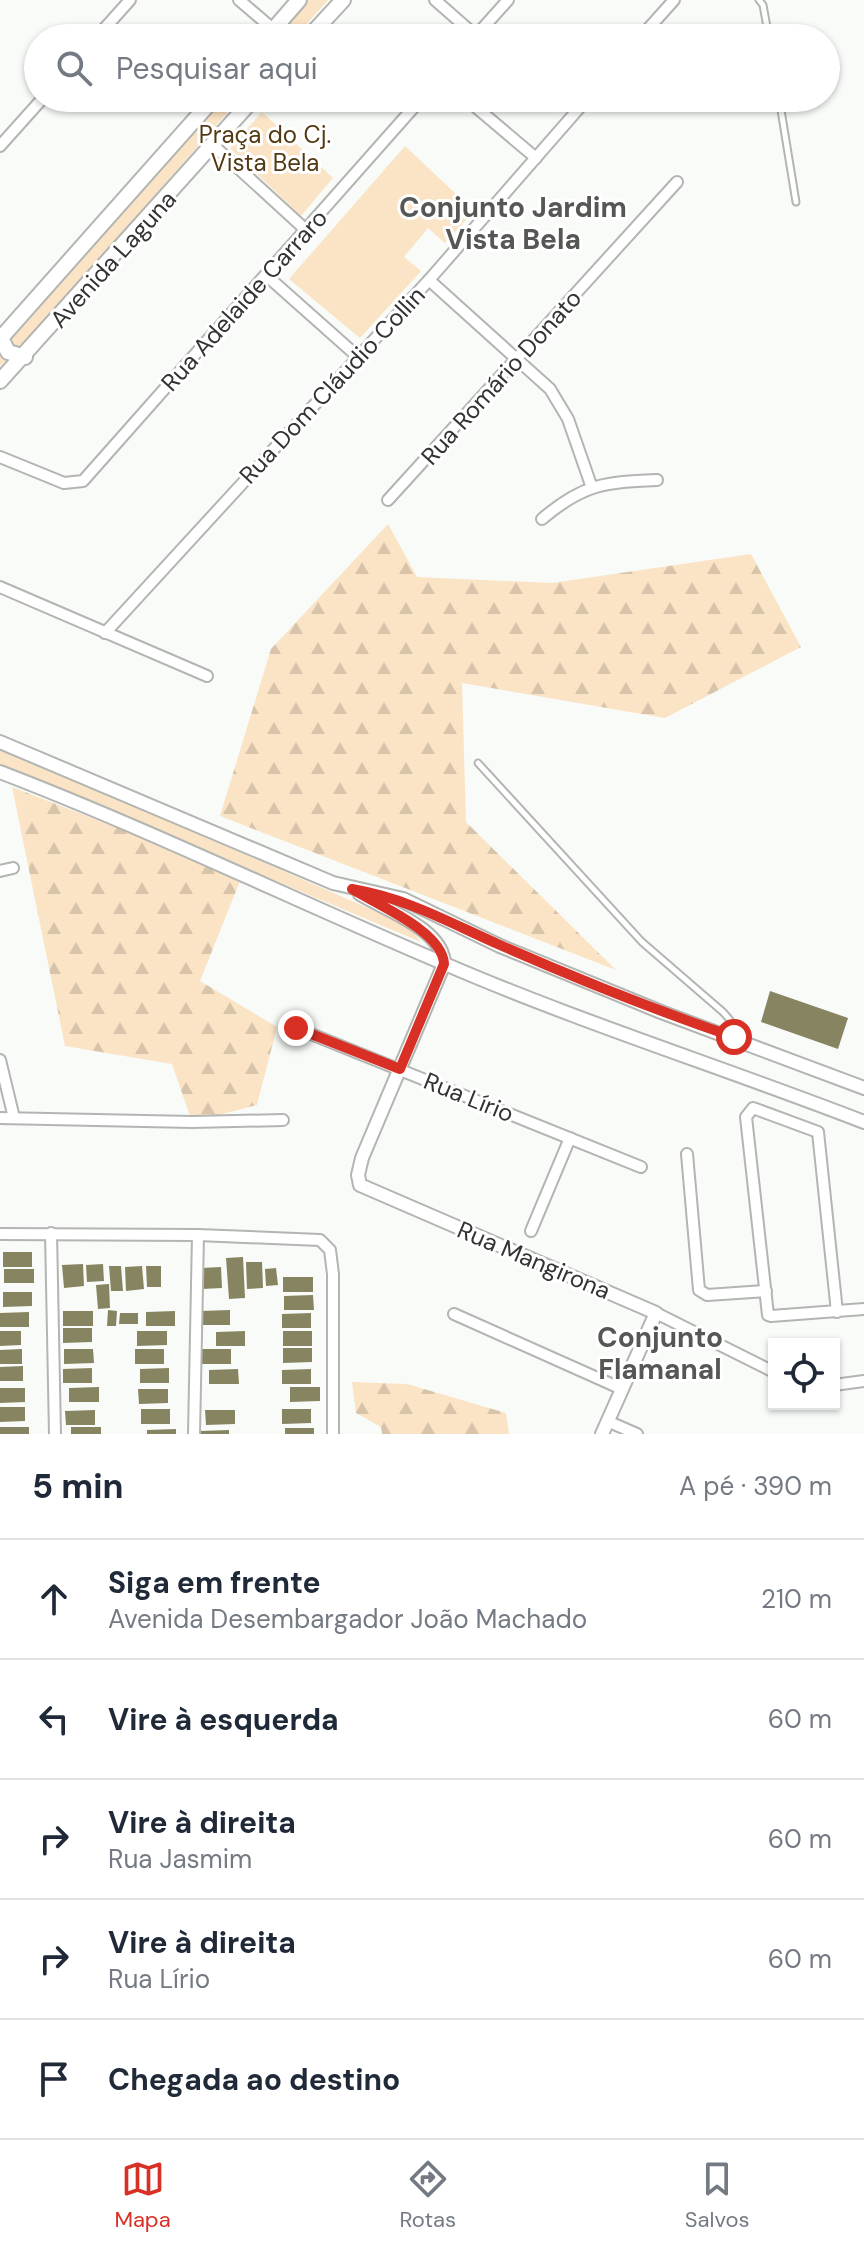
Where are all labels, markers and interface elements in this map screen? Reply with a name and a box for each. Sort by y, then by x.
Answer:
search box [24,24,840,112]
icon: search [52,46,96,90]
text: Pesquisar aqui [116,49,318,88]
park label: Praça do Cj. Vista Bela [199,119,331,178]
street label: Avenida Laguna [43,184,183,334]
district label: Conjunto Jardim Vista Bela [399,189,627,258]
street label: Rua Adelaide Carraro [154,203,334,397]
street label: Rua Dom Cláudio Collin [233,280,431,490]
street label: Rua Romário Donato [414,283,588,471]
route end [278,1010,314,1046]
route start [716,1019,752,1055]
street label: Rua Lírio [419,1065,519,1129]
street label: Rua Mangirona [453,1214,615,1306]
district label: Conjunto Flamanal [597,1319,723,1388]
map controls [768,1338,840,1410]
button: locate [768,1338,840,1410]
text: 5 min [32,1464,123,1509]
text: A pé · 390 m [679,1469,832,1503]
text: Siga em frente [108,1563,321,1602]
icon: ahead [32,1577,76,1621]
text: 210 m [761,1582,832,1616]
text: Avenida Desembargador João Machado [108,1602,587,1636]
icon: left [32,1697,76,1741]
text: Vire à esquerda [108,1700,339,1739]
text: 60 m [768,1702,832,1736]
text: Vire à direita [108,1803,296,1842]
icon: right [32,1817,76,1861]
text: 60 m [768,1822,832,1856]
text: Rua Jasmim [108,1842,252,1876]
text: Vire à direita [108,1923,296,1962]
icon: right [32,1937,76,1981]
text: 60 m [768,1942,832,1976]
text: Rua Lírio [108,1962,210,1996]
icon: arrive [32,2057,76,2101]
text: Chegada ao destino [108,2060,400,2099]
tab: Mapa [114,2157,171,2234]
tab: Rotas [399,2157,456,2234]
tab: Salvos [685,2157,750,2234]

